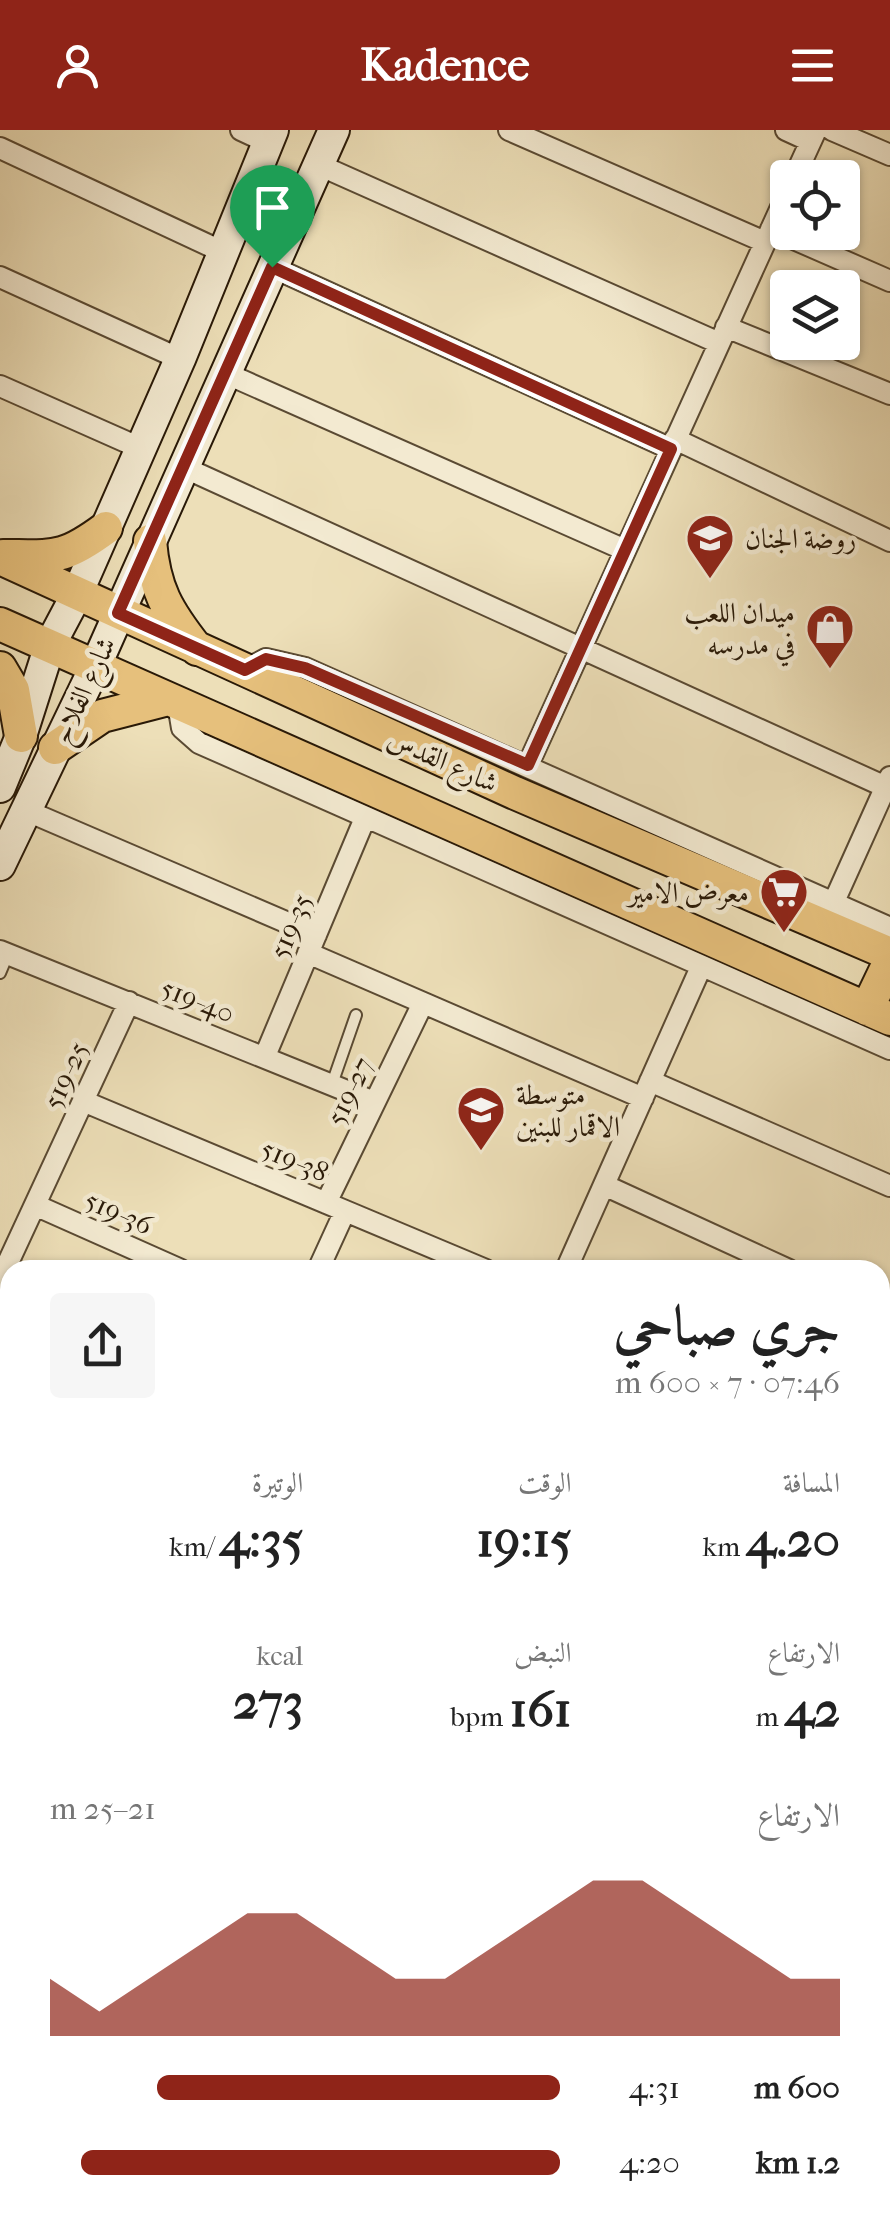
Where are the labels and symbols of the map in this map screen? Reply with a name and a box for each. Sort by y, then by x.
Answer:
pin [230,165,315,268]
school or university icon: روضة الجنان [684,512,736,580]
place label: روضة الجنان [745,522,857,555]
place label: ميدان اللعب في مدرسه [684,596,795,667]
shop icon: ميدان اللعب في مدرسه [804,602,856,670]
street label: شارع الفلاح [44,632,131,753]
street label: شارع القدس [380,722,503,806]
supermarket icon: معرض الامير [758,866,810,934]
place label: معرض الامير [625,876,749,910]
street label: 519-35 [262,889,319,964]
street label: 519-40 [156,971,239,1030]
street label: 519-25 [36,1036,95,1114]
street label: 519-27 [319,1052,380,1131]
place label: متوسطة الاقمار للبنين [516,1078,620,1143]
school or university icon: متوسطة الاقمار للبنين [455,1084,507,1152]
street label: 519-38 [256,1132,333,1189]
street label: 519-36 [80,1183,159,1242]

